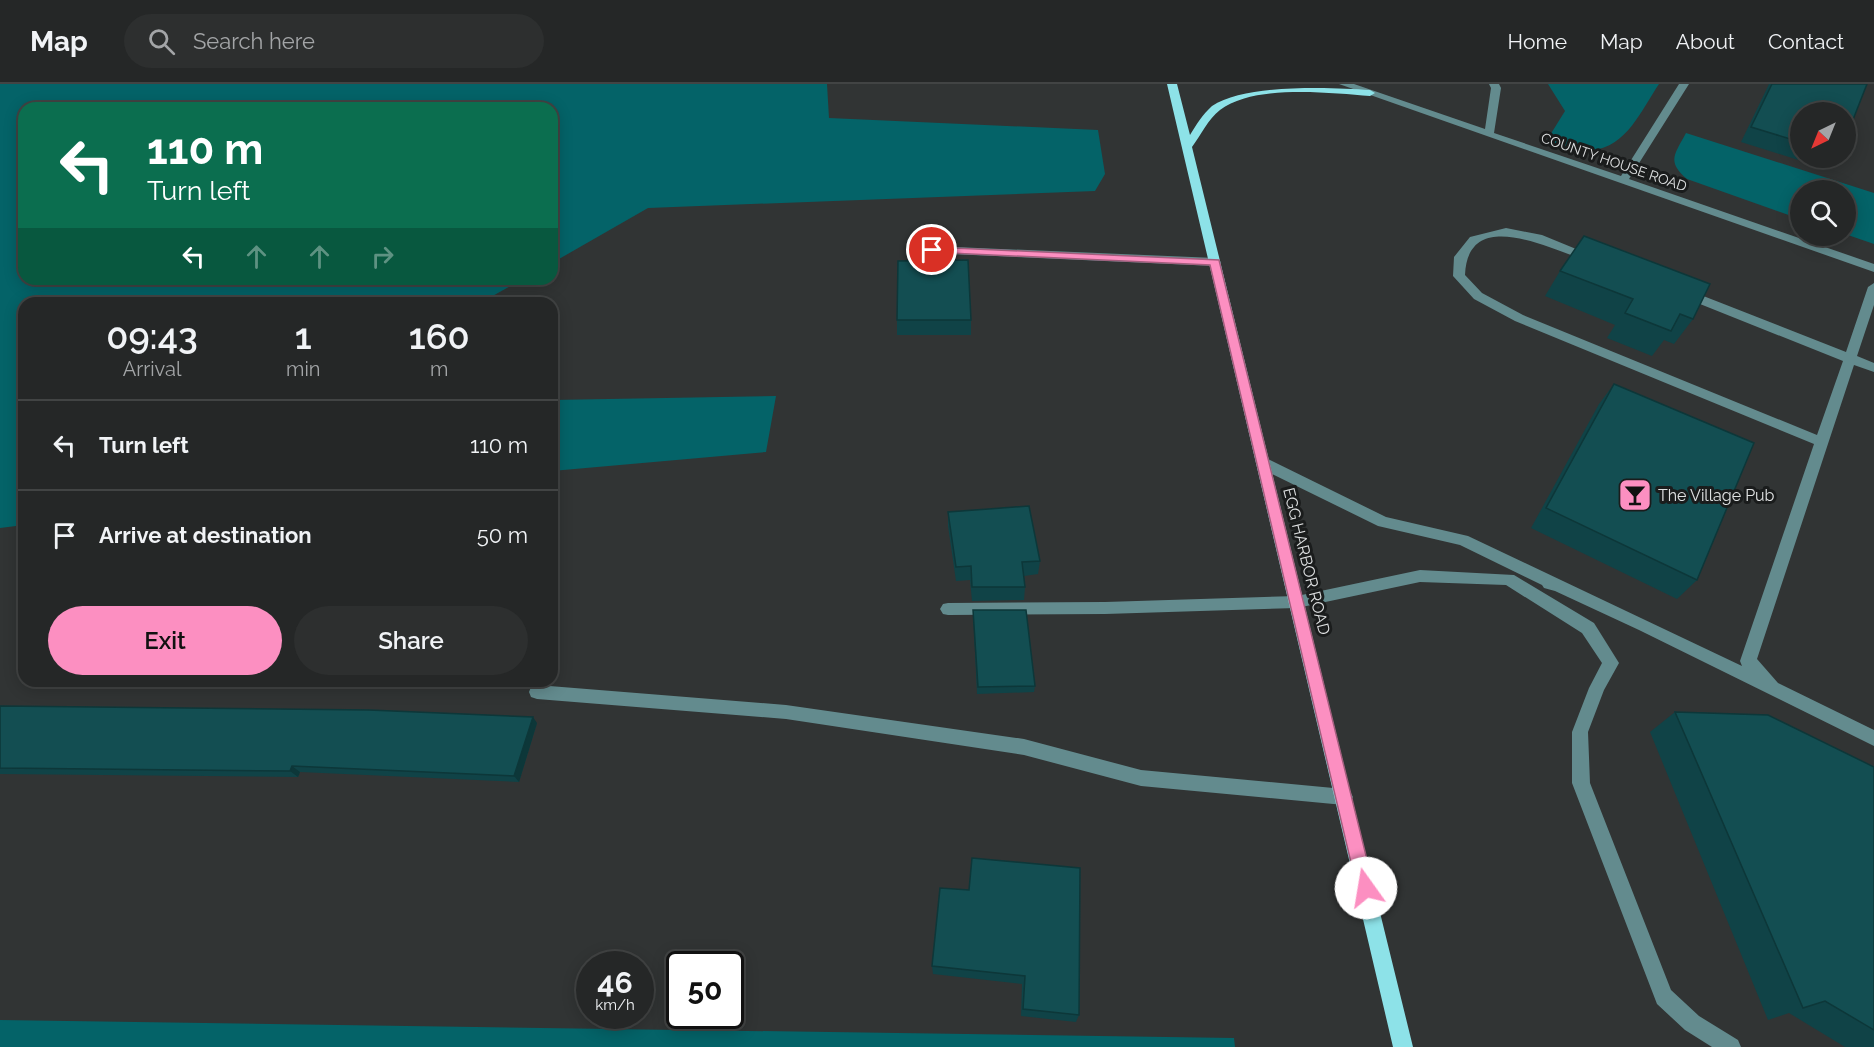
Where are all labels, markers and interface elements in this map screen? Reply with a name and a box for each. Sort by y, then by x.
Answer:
search box [124,14,544,68]
text: Map [30,25,88,58]
icon: search [145,25,178,58]
text: Search here [193,28,315,54]
text: Home [1508,29,1567,54]
text: Map [1600,29,1643,54]
text: About [1676,29,1735,54]
text: Contact [1768,29,1844,54]
north arrow [1790,102,1856,168]
map controls [1790,102,1856,246]
text: 110 m [147,125,263,174]
icon: left [48,126,126,204]
street label: COUNTY HOUSE ROAD [1539,130,1689,194]
text: Turn left [147,175,250,206]
button: search [1790,180,1856,246]
pin [906,224,957,275]
icon: arrive [915,233,948,266]
icon: left [177,240,210,273]
icon: ahead [240,240,273,273]
icon: ahead [303,240,336,273]
icon: right [366,240,399,273]
text: 09:43 [106,315,198,357]
text: 1 [295,315,312,357]
text: 160 [409,315,470,357]
text: Arrival [123,357,181,381]
text: min [286,357,320,381]
text: m [430,357,448,381]
icon: left [48,429,81,462]
text: Turn left [99,432,189,458]
text: 110 m [470,432,528,458]
bar icon: The Village Pub [1617,477,1653,513]
street label: EGG HARBOR ROAD [1279,486,1334,637]
place label: The Village Pub [1658,486,1775,505]
icon: arrive [48,519,81,552]
text: Arrive at destination [99,522,312,548]
text: 50 m [477,522,528,548]
button: Exit [48,606,282,675]
button: Share [294,606,528,675]
position arrow [1334,856,1398,920]
speed limit sign: 50 [666,951,744,1029]
text: 46 [597,965,633,1000]
text: km/h [595,996,635,1014]

